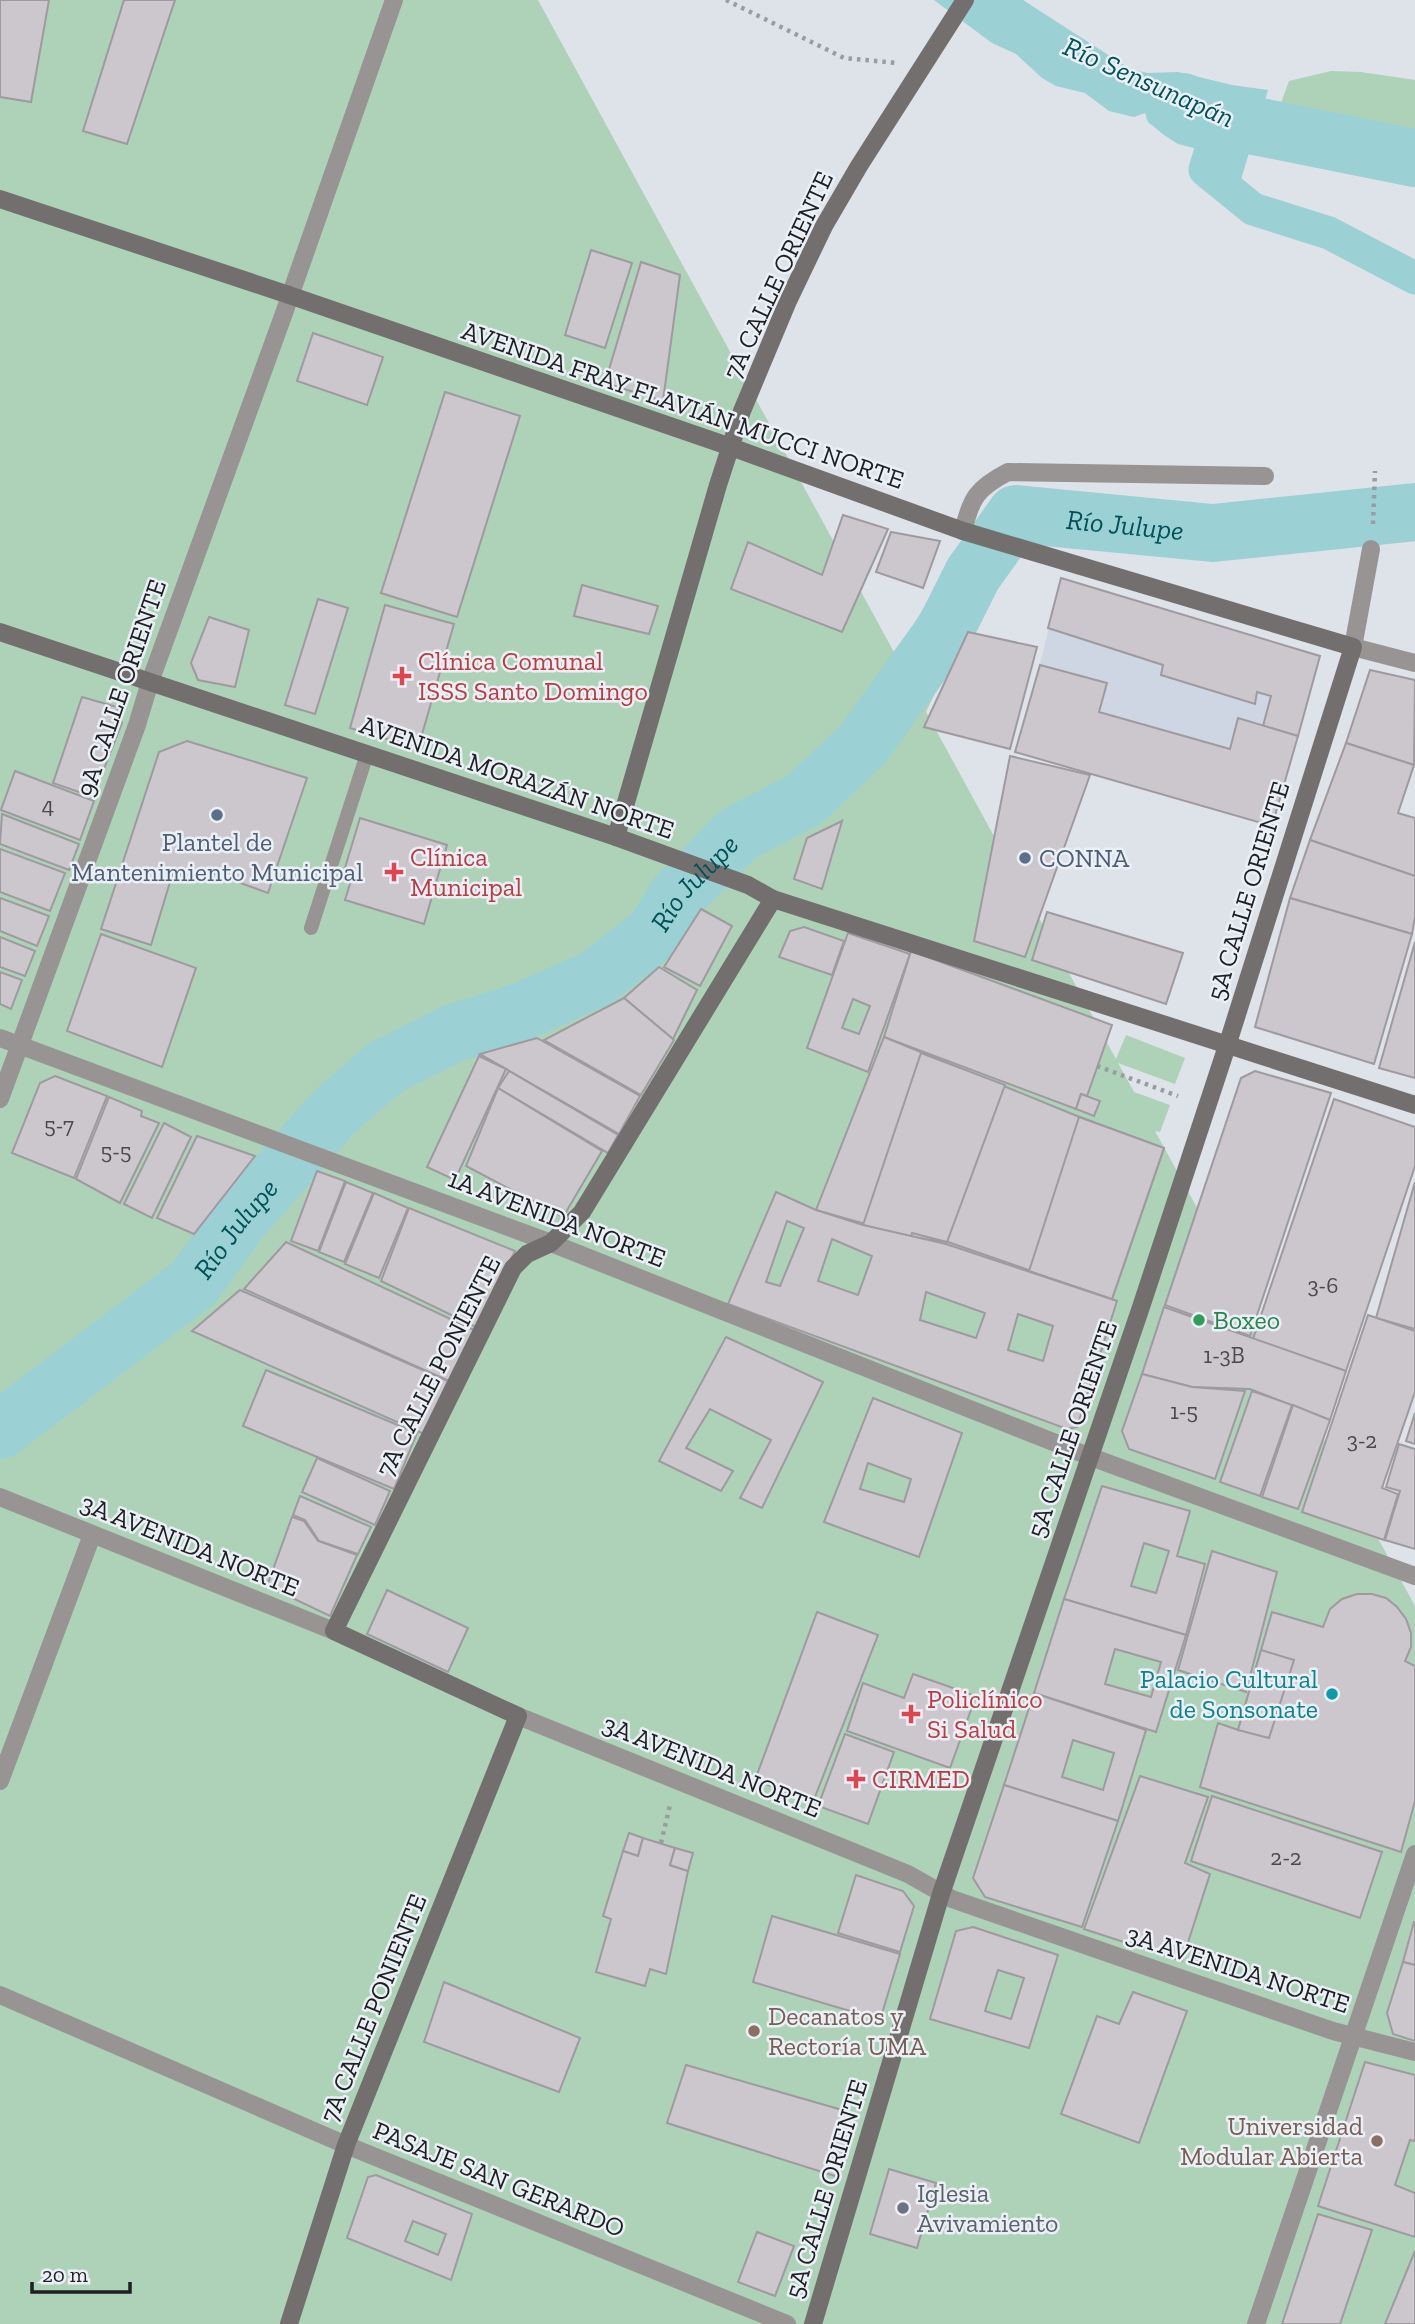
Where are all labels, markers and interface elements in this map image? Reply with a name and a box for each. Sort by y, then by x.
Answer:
water label: Río Sensunapán [1058,30,1240,134]
street label: 7A CALLE ORIENTE [716,166,840,384]
street label: AVENIDA FRAY FLAVIÁN MUCCI NORTE [458,314,908,496]
water label: Río Julupe [1065,502,1185,547]
street label: 9A CALLE ORIENTE [69,575,173,801]
place label: Clínica Comunal ISSS Santo Domingo [418,645,648,707]
marker: Clínica Comunal ISSS Santo Domingo [392,666,412,686]
street label: AVENIDA MORAZÁN NORTE [356,708,678,846]
street label: 5A CALLE ORIENTE [1199,778,1297,1004]
house number: 4 [42,791,54,819]
marker: Plantel de Mantenimiento Municipal [209,807,225,823]
place label: Plantel de Mantenimiento Municipal [71,826,363,888]
water label: Río Julupe [643,828,745,937]
place label: Clínica Municipal [410,841,522,903]
place label: CONNA [1039,842,1130,874]
marker: CONNA [1017,850,1033,866]
marker: Clínica Municipal [384,862,404,882]
house number: 5-7 [44,1111,74,1139]
house number: 5-5 [101,1137,131,1165]
street label: 1A AVENIDA NORTE [444,1162,670,1274]
water label: Río Julupe [186,1172,284,1285]
street label: 7A CALLE PONIENTE [368,1250,508,1482]
house number: 3-6 [1307,1271,1339,1299]
place label: Boxeo [1213,1304,1280,1336]
marker: Boxeo [1191,1312,1207,1328]
street label: 5A CALLE ORIENTE [1020,1316,1124,1542]
house number: 1-3B [1203,1341,1245,1369]
house number: 1-5 [1170,1397,1198,1425]
house number: 3-2 [1347,1426,1377,1454]
street label: 3A AVENIDA NORTE [76,1487,304,1603]
place label: Palacio Cultural de Sonsonate [1140,1663,1318,1725]
place label: Policlínico Si Salud [927,1683,1043,1745]
marker: Palacio Cultural de Sonsonate [1324,1686,1340,1702]
marker: Policlínico Si Salud [901,1704,921,1724]
street label: 3A AVENIDA NORTE [598,1708,826,1824]
place label: CIRMED [872,1763,970,1795]
marker: CIRMED [846,1769,866,1789]
house number: 2-2 [1270,1843,1302,1871]
street label: 7A CALLE PONIENTE [313,1889,433,2127]
street label: 3A AVENIDA NORTE [1122,1918,1354,2020]
place label: Decanatos y Rectoría UMA [768,2000,927,2062]
marker: Decanatos y Rectoría UMA [746,2023,762,2039]
street label: 5A CALLE ORIENTE [777,2076,875,2302]
place label: Universidad Modular Abierta [1180,2110,1363,2172]
street label: PASAJE SAN GERARDO [369,2114,629,2244]
marker: Universidad Modular Abierta [1369,2133,1385,2149]
place label: Iglesia Avivamiento [917,2177,1058,2239]
marker: Iglesia Avivamiento [895,2200,911,2216]
scale bar [32,2250,130,2294]
text: 20 m [42,2262,88,2287]

